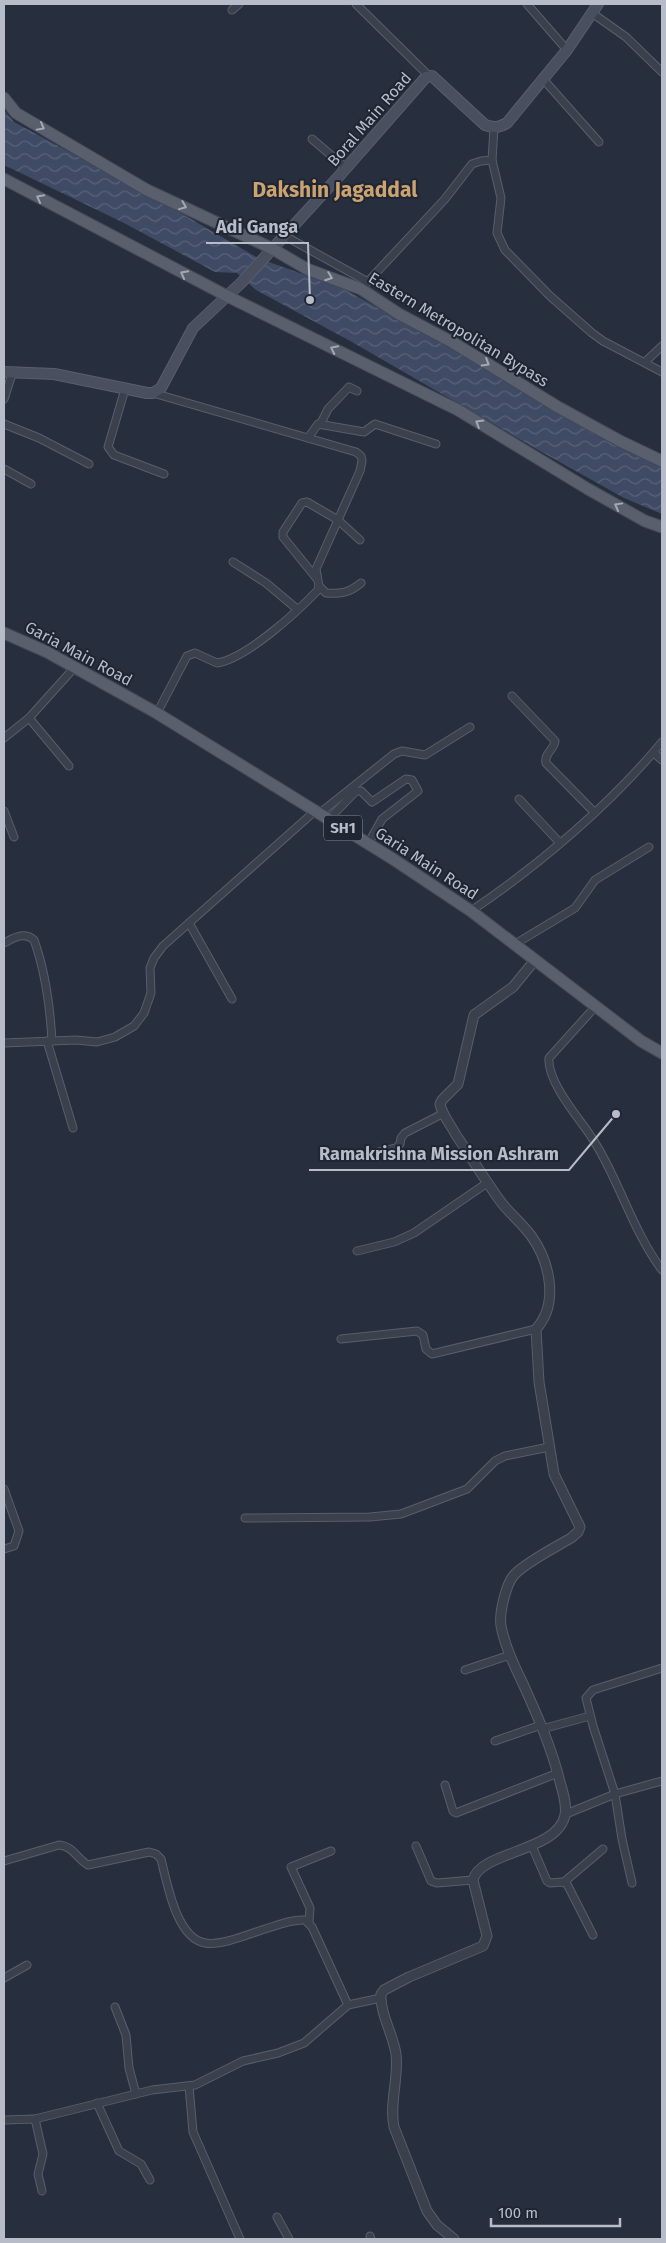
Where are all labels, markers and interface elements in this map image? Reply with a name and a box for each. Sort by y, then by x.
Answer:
street label: Boral Main Road [323,68,415,170]
one-way arrow [36,121,45,131]
district label: Dakshin Jagaddal [252,177,418,203]
one-way arrow [36,194,45,204]
one-way arrow [178,199,187,210]
callout: Adi Ganga [206,210,308,243]
text: Adi Ganga [215,216,298,238]
street label: Eastern Metropolitan Bypass [365,268,552,391]
one-way arrow [180,270,189,280]
one-way arrow [324,271,333,281]
one-way arrow [331,345,340,355]
one-way arrow [481,357,490,367]
one-way arrow [476,419,485,429]
one-way arrow [615,503,624,513]
street label: Garia Main Road [22,617,136,690]
road number: SH1 [324,816,362,840]
street label: Garia Main Road [372,823,482,904]
callout: Ramakrishna Mission Ashram [309,1137,569,1170]
text: Ramakrishna Mission Ashram [319,1143,559,1165]
scale bar [491,2196,620,2228]
text: 100 m [498,2204,538,2222]

